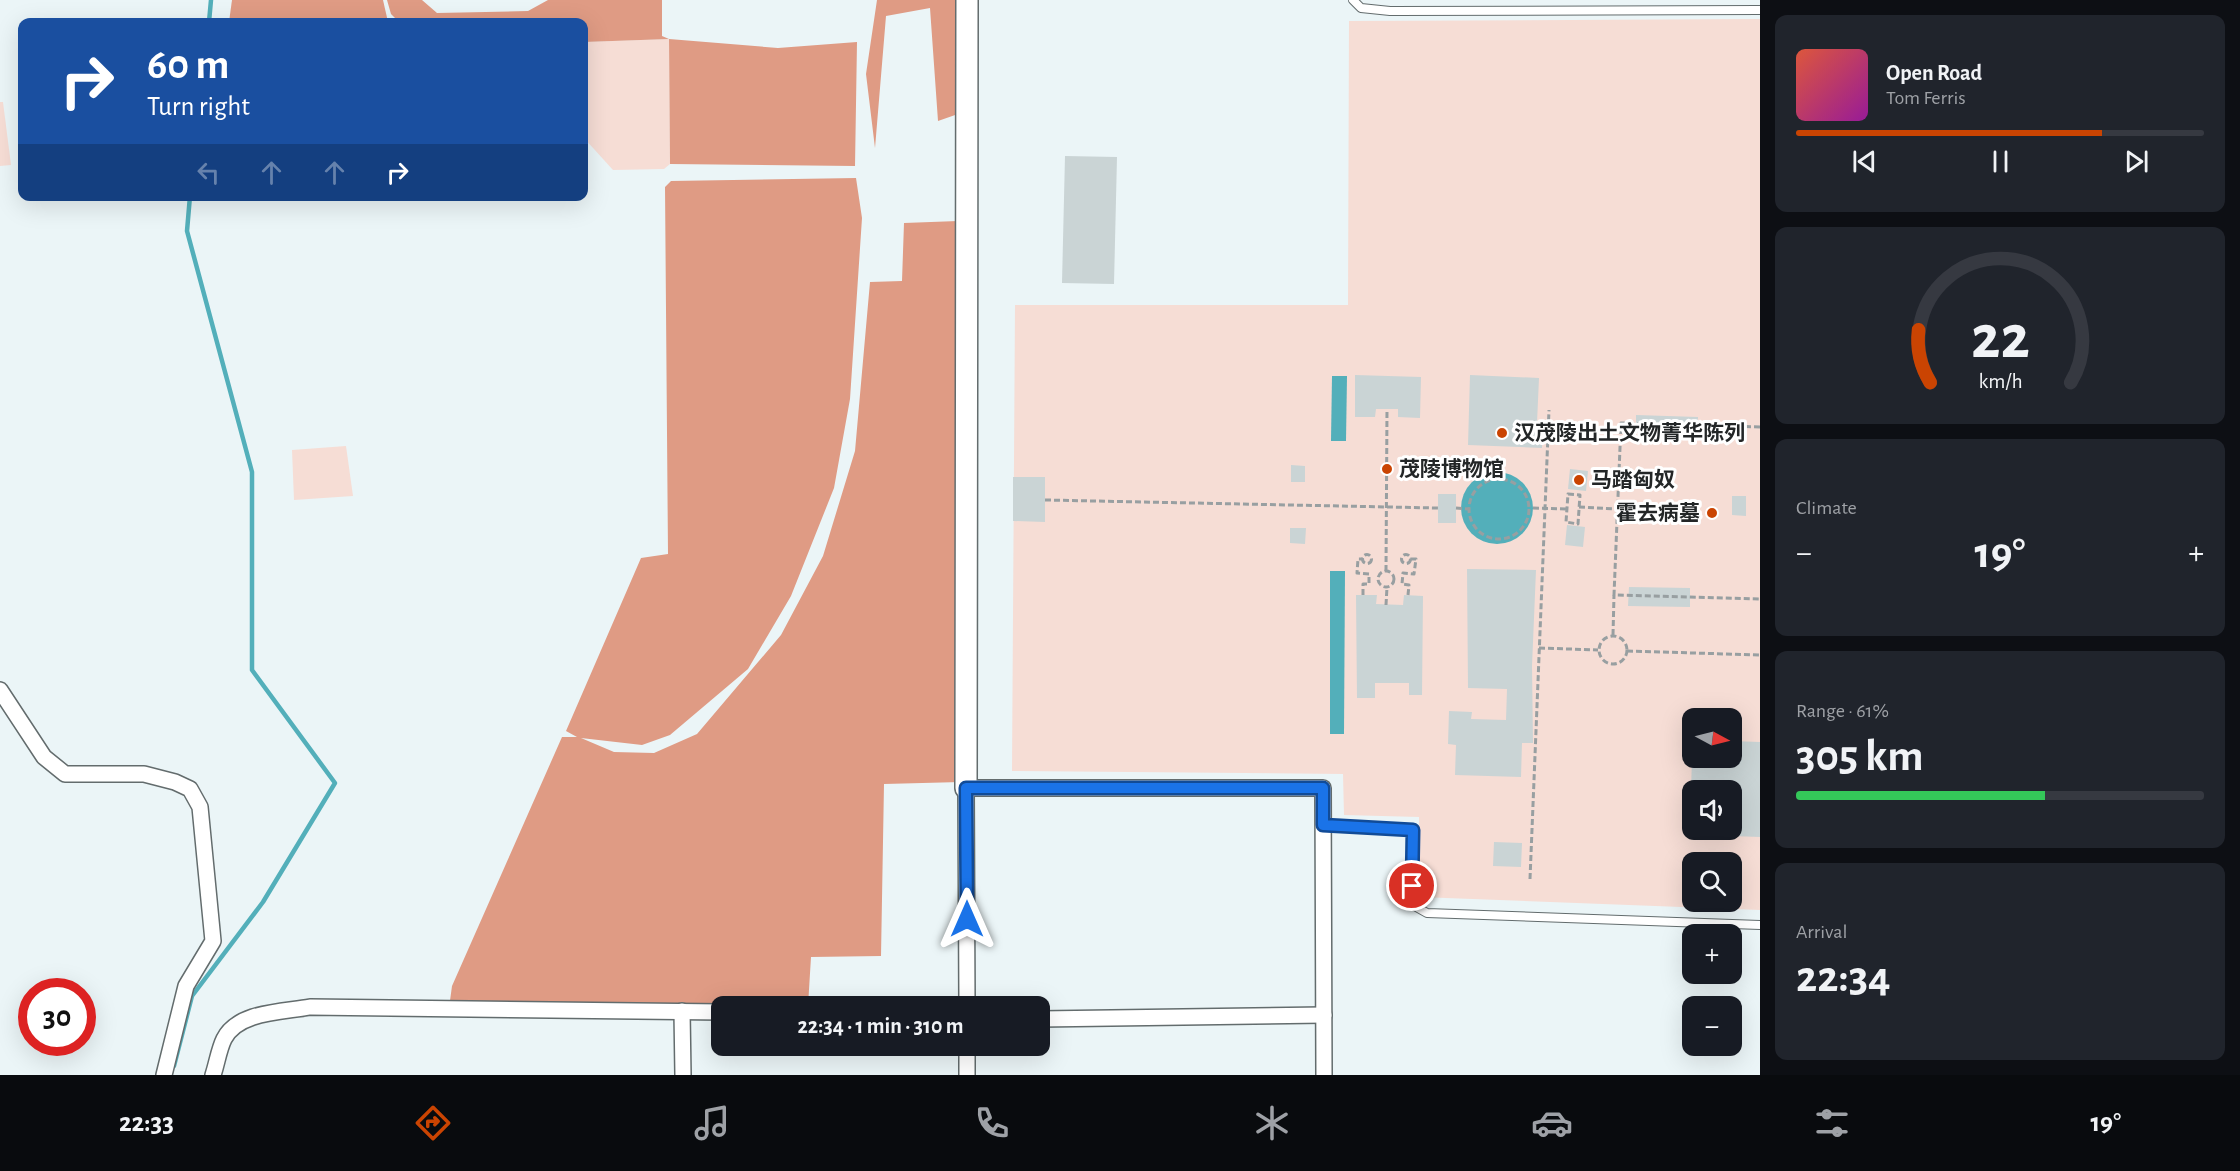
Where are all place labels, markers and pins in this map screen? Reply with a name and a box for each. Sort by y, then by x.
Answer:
place label: 汉茂陵出土文物菁华陈列 [1514,421,1745,444]
marker: 汉茂陵出土文物菁华陈列 [1495,426,1509,440]
place label: 茂陵博物馆 [1399,457,1504,480]
marker: 茂陵博物馆 [1380,462,1394,476]
place label: 马踏匈奴 [1591,468,1675,491]
marker: 马踏匈奴 [1572,473,1586,487]
place label: 霍去病墓 [1616,501,1700,524]
marker: 霍去病墓 [1705,506,1719,520]
pin [1386,860,1437,911]

